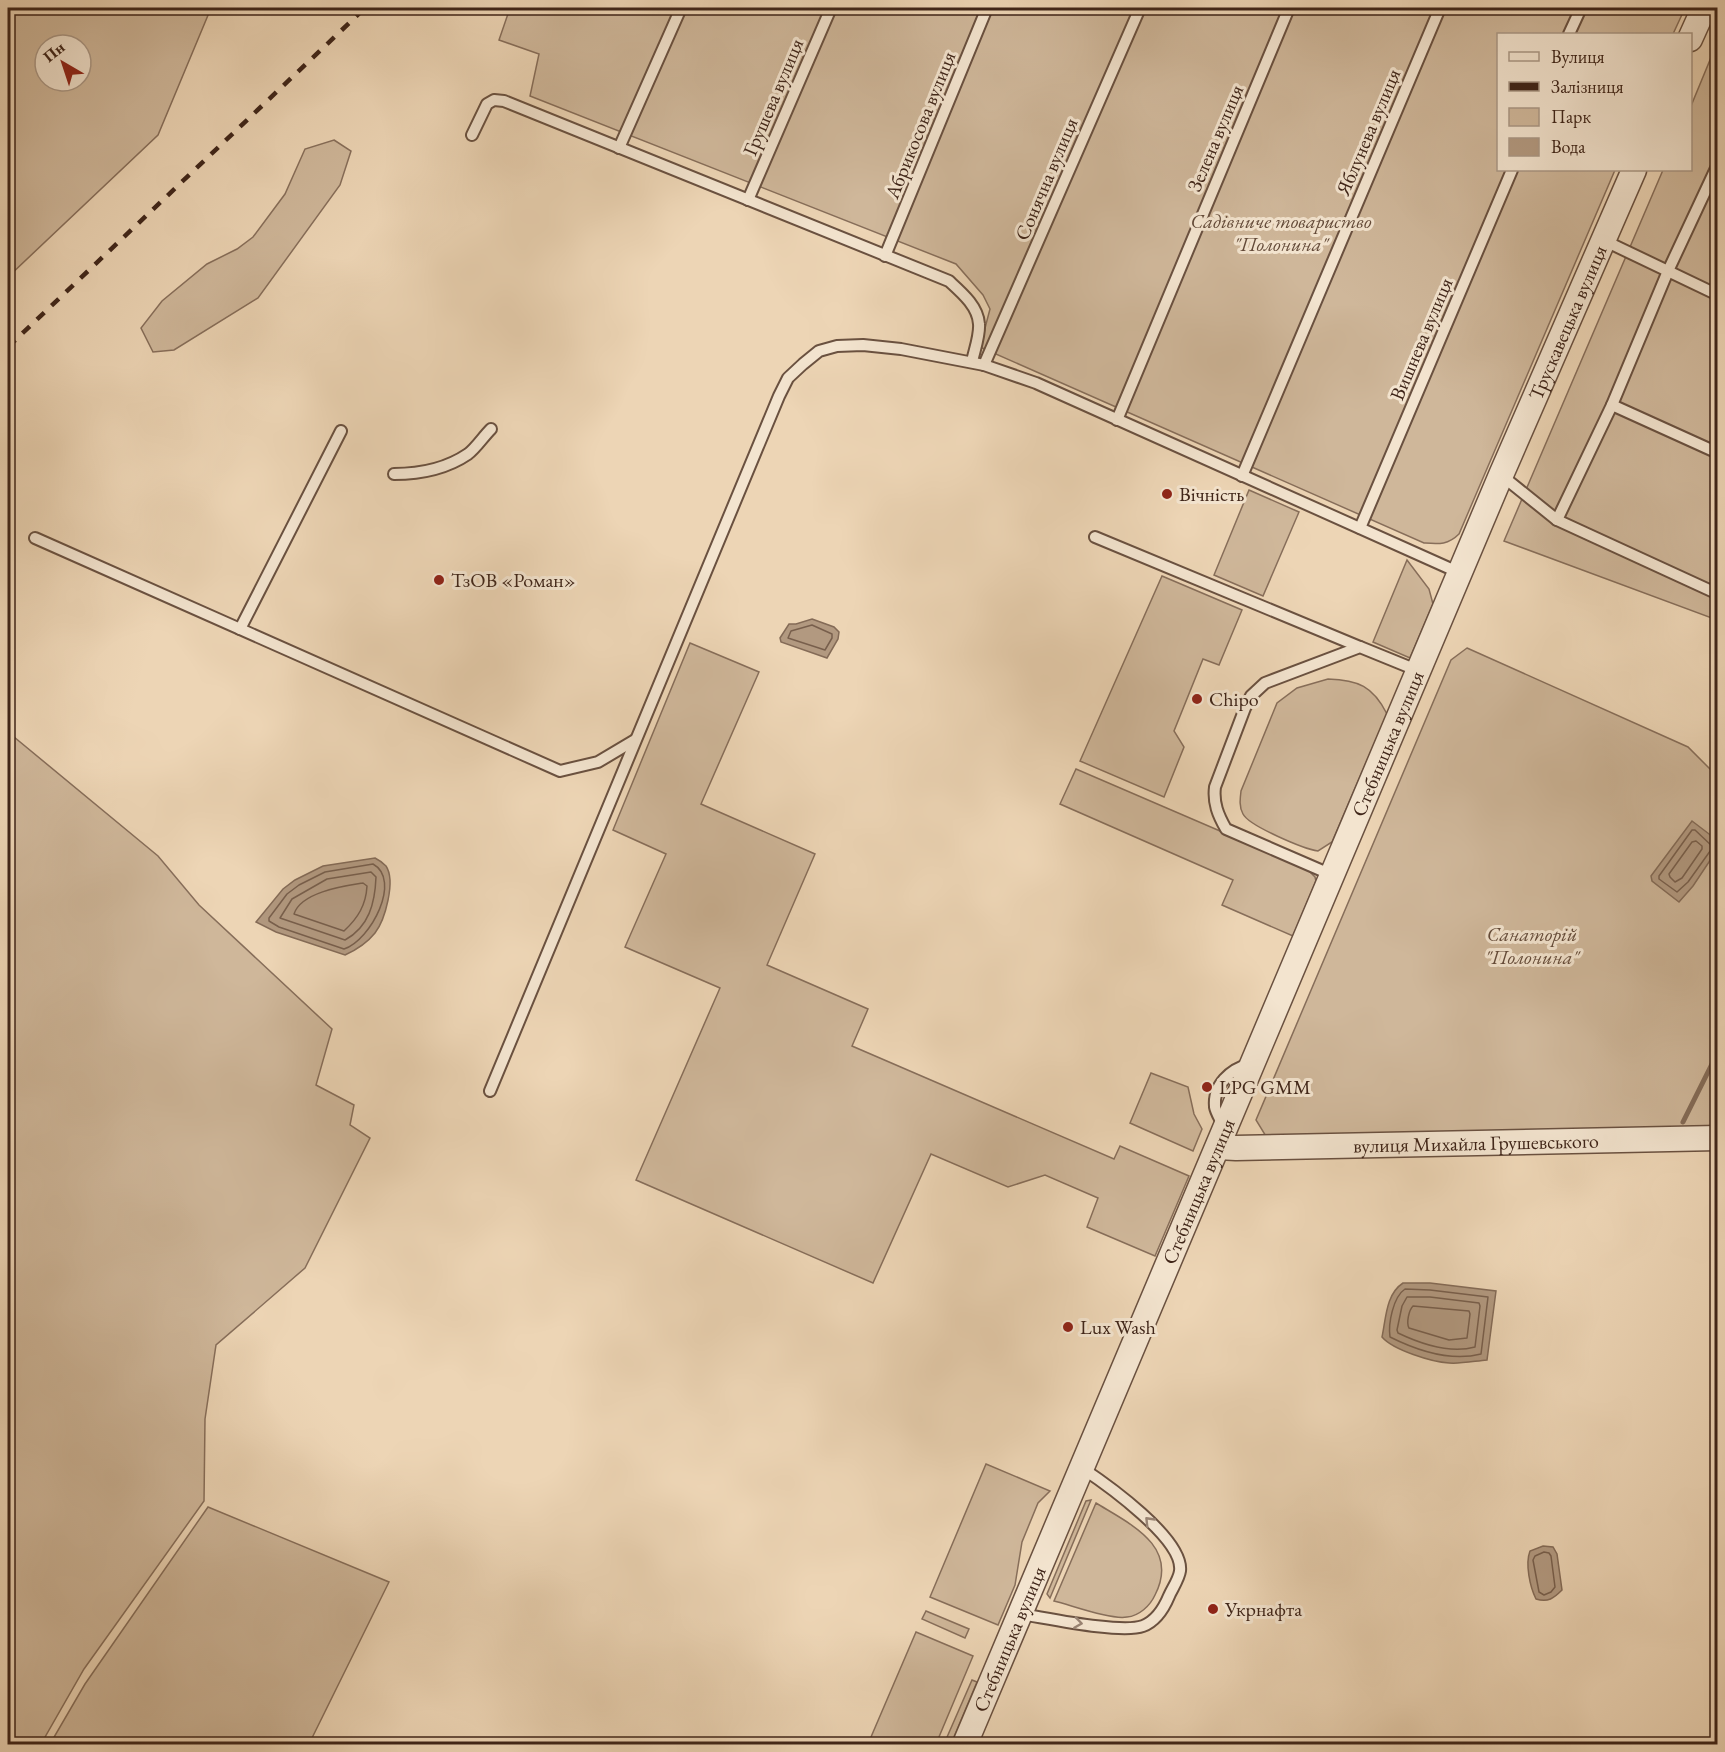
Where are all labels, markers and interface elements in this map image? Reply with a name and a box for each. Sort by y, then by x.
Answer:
north arrow [33,33,93,93]
legend [1497,33,1692,171]
street label: Грушева вулиця [737,34,809,160]
text: Пн [39,37,69,67]
text: Вулиця [1551,45,1604,68]
street label: Абрикосова вулиця [878,47,961,203]
street label: Яблунева вулиця [1329,65,1406,200]
text: Залізниця [1551,75,1624,98]
street label: Зелена вулиця [1181,81,1249,195]
text: Парк [1551,105,1591,128]
street label: Сонячна вулиця [1009,114,1084,244]
text: Вода [1551,135,1586,158]
park label: Садівниче товариство "Полонина" [1191,208,1372,257]
street label: Трускавецька вулиця [1522,241,1613,404]
street label: Вишнева вулиця [1384,274,1459,404]
place label: Вічність [1179,481,1244,507]
marker: Вічність [1160,487,1174,501]
place label: ТзОВ «Роман» [451,567,576,593]
marker: ТзОВ «Роман» [432,573,446,587]
street label: Стебницька вулиця [1345,667,1430,820]
place label: Chipo [1209,686,1259,712]
marker: Chipo [1190,692,1204,706]
park label: Санаторій "Полонина" [1485,921,1582,970]
place label: LPG GMM [1219,1074,1311,1100]
marker: LPG GMM [1200,1080,1214,1094]
street label: Стебницька вулиця [1156,1114,1241,1268]
street label: вулиця Михайла Грушевського [1353,1127,1599,1159]
place label: Lux Wash [1080,1314,1156,1340]
marker: Lux Wash [1061,1320,1075,1334]
one-way arrow [1145,1517,1156,1528]
street label: Стебницька вулиця [967,1562,1052,1716]
place label: Укрнафта [1224,1596,1302,1622]
marker: Укрнафта [1206,1602,1220,1616]
one-way arrow [1074,1616,1083,1628]

